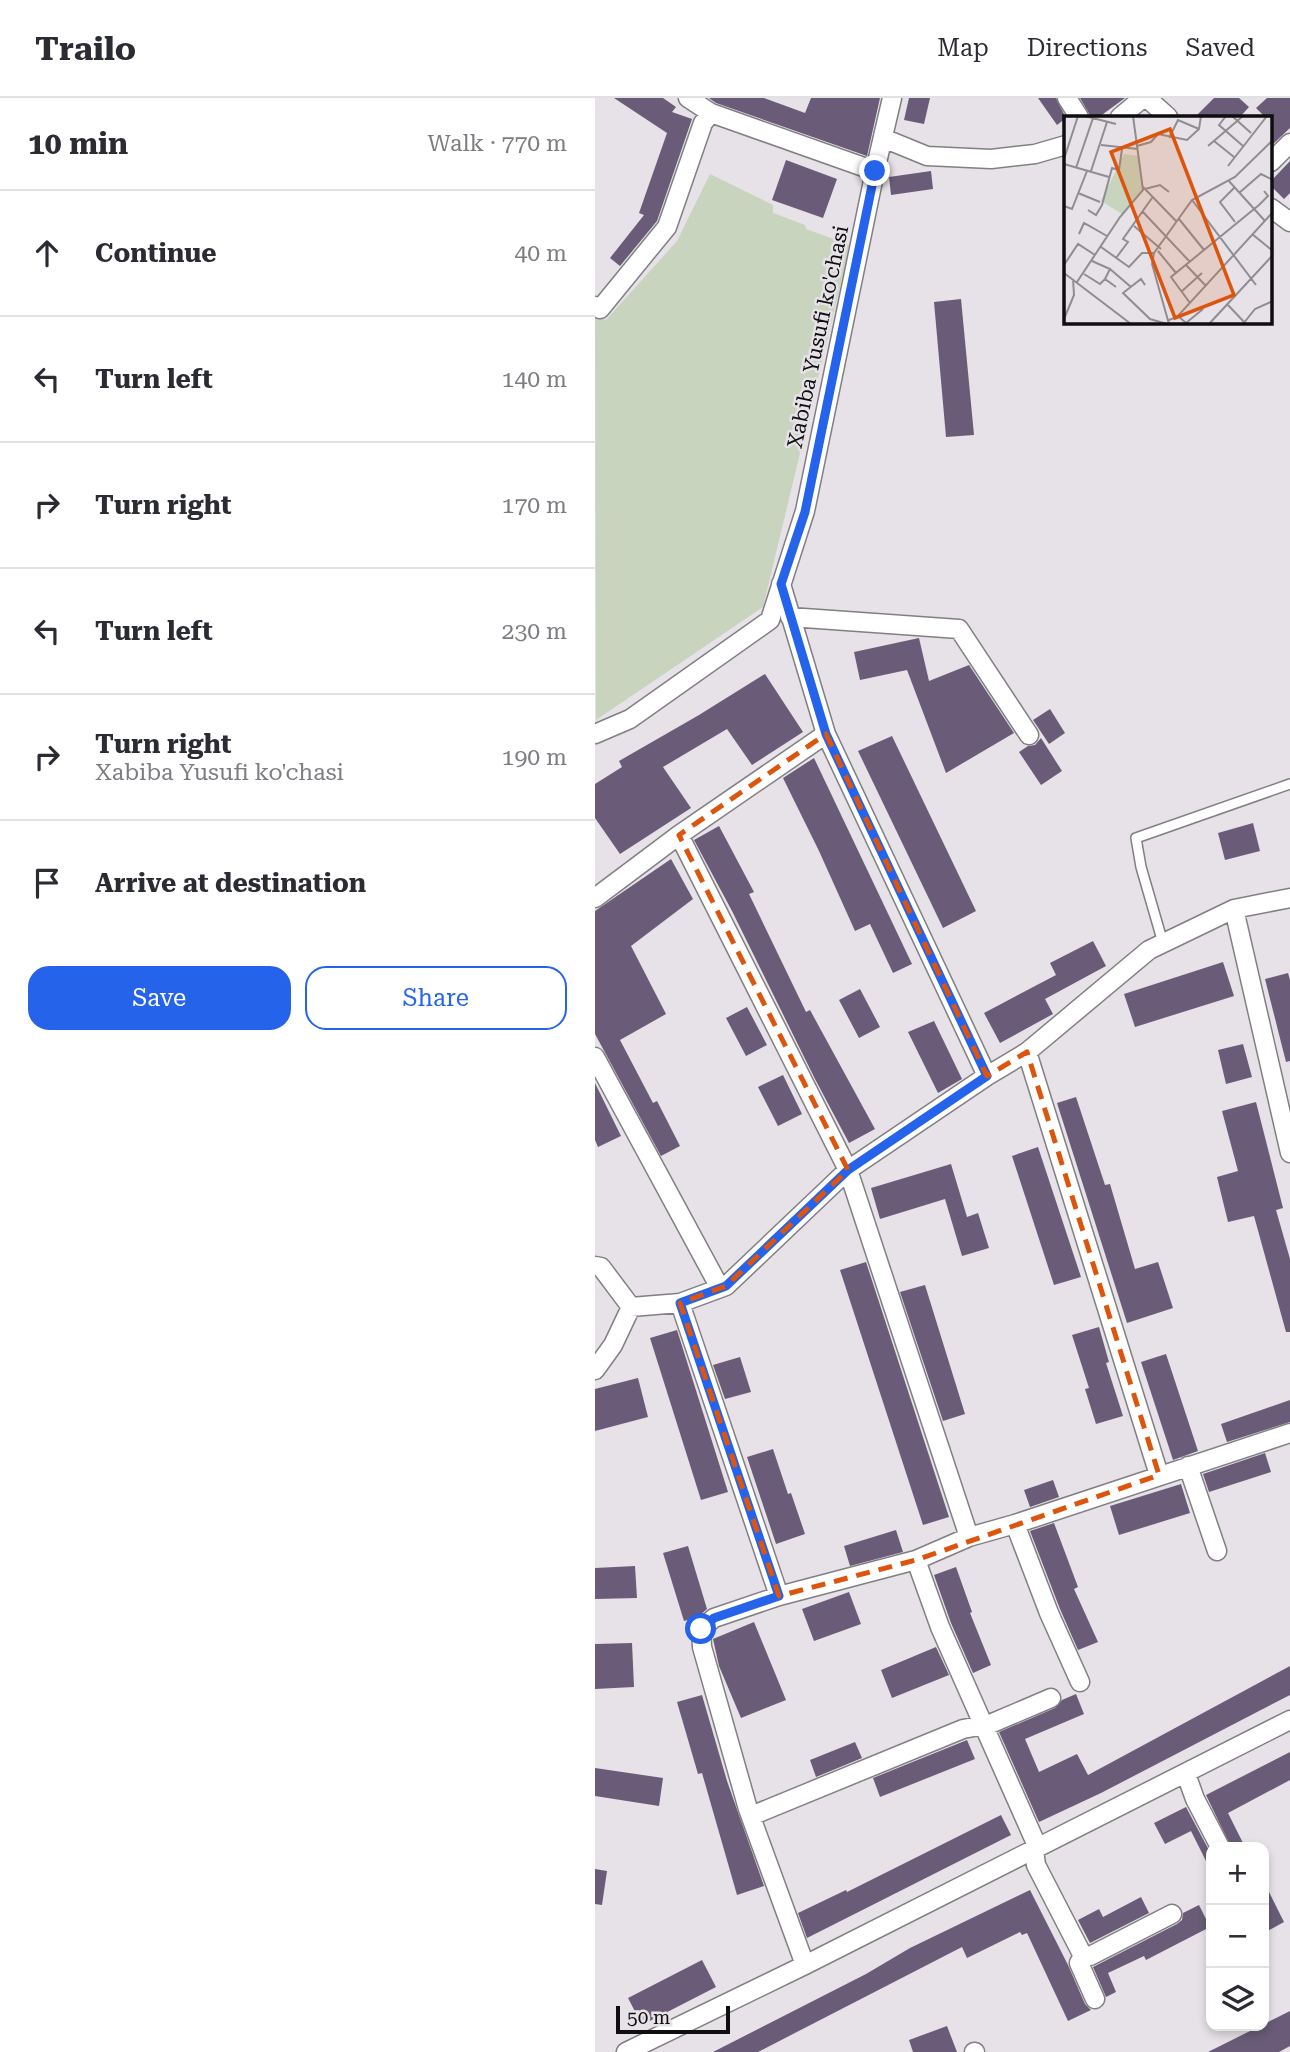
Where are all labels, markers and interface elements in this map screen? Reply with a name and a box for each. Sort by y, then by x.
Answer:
text: Trailo [35,29,136,68]
text: Map [937,34,989,62]
text: Directions [1027,34,1147,62]
text: Saved [1185,34,1255,62]
inset map [1064,116,1273,324]
text: 10 min [28,126,128,161]
text: Walk · 770 m [428,130,567,157]
route end [859,155,890,186]
street label: Xabiba Yusufi ko'chasi [783,223,853,451]
icon: ahead [28,234,66,272]
text: Continue [95,238,217,268]
text: 40 m [514,240,567,267]
icon: left [28,360,66,398]
text: Turn left [95,364,213,394]
text: 140 m [502,366,567,393]
icon: right [28,486,66,524]
text: Turn right [95,490,231,520]
text: 170 m [502,492,567,519]
icon: left [28,612,66,650]
text: Turn left [95,616,213,646]
text: 230 m [502,618,567,645]
text: Turn right [95,729,231,759]
icon: right [28,738,66,776]
text: 190 m [502,744,567,771]
text: Xabiba Yusufi ko'chasi [95,759,344,786]
icon: arrive [28,864,66,902]
text: Arrive at destination [95,868,366,898]
button: Save [28,966,291,1030]
button: Share [305,966,567,1030]
route start [685,1613,716,1644]
map controls [1206,1842,1269,2031]
button: + [1206,1842,1269,1905]
button: − [1206,1905,1269,1968]
button: layers [1206,1968,1269,2031]
scale bar [616,2003,730,2035]
text: 50 m [627,2006,670,2029]

